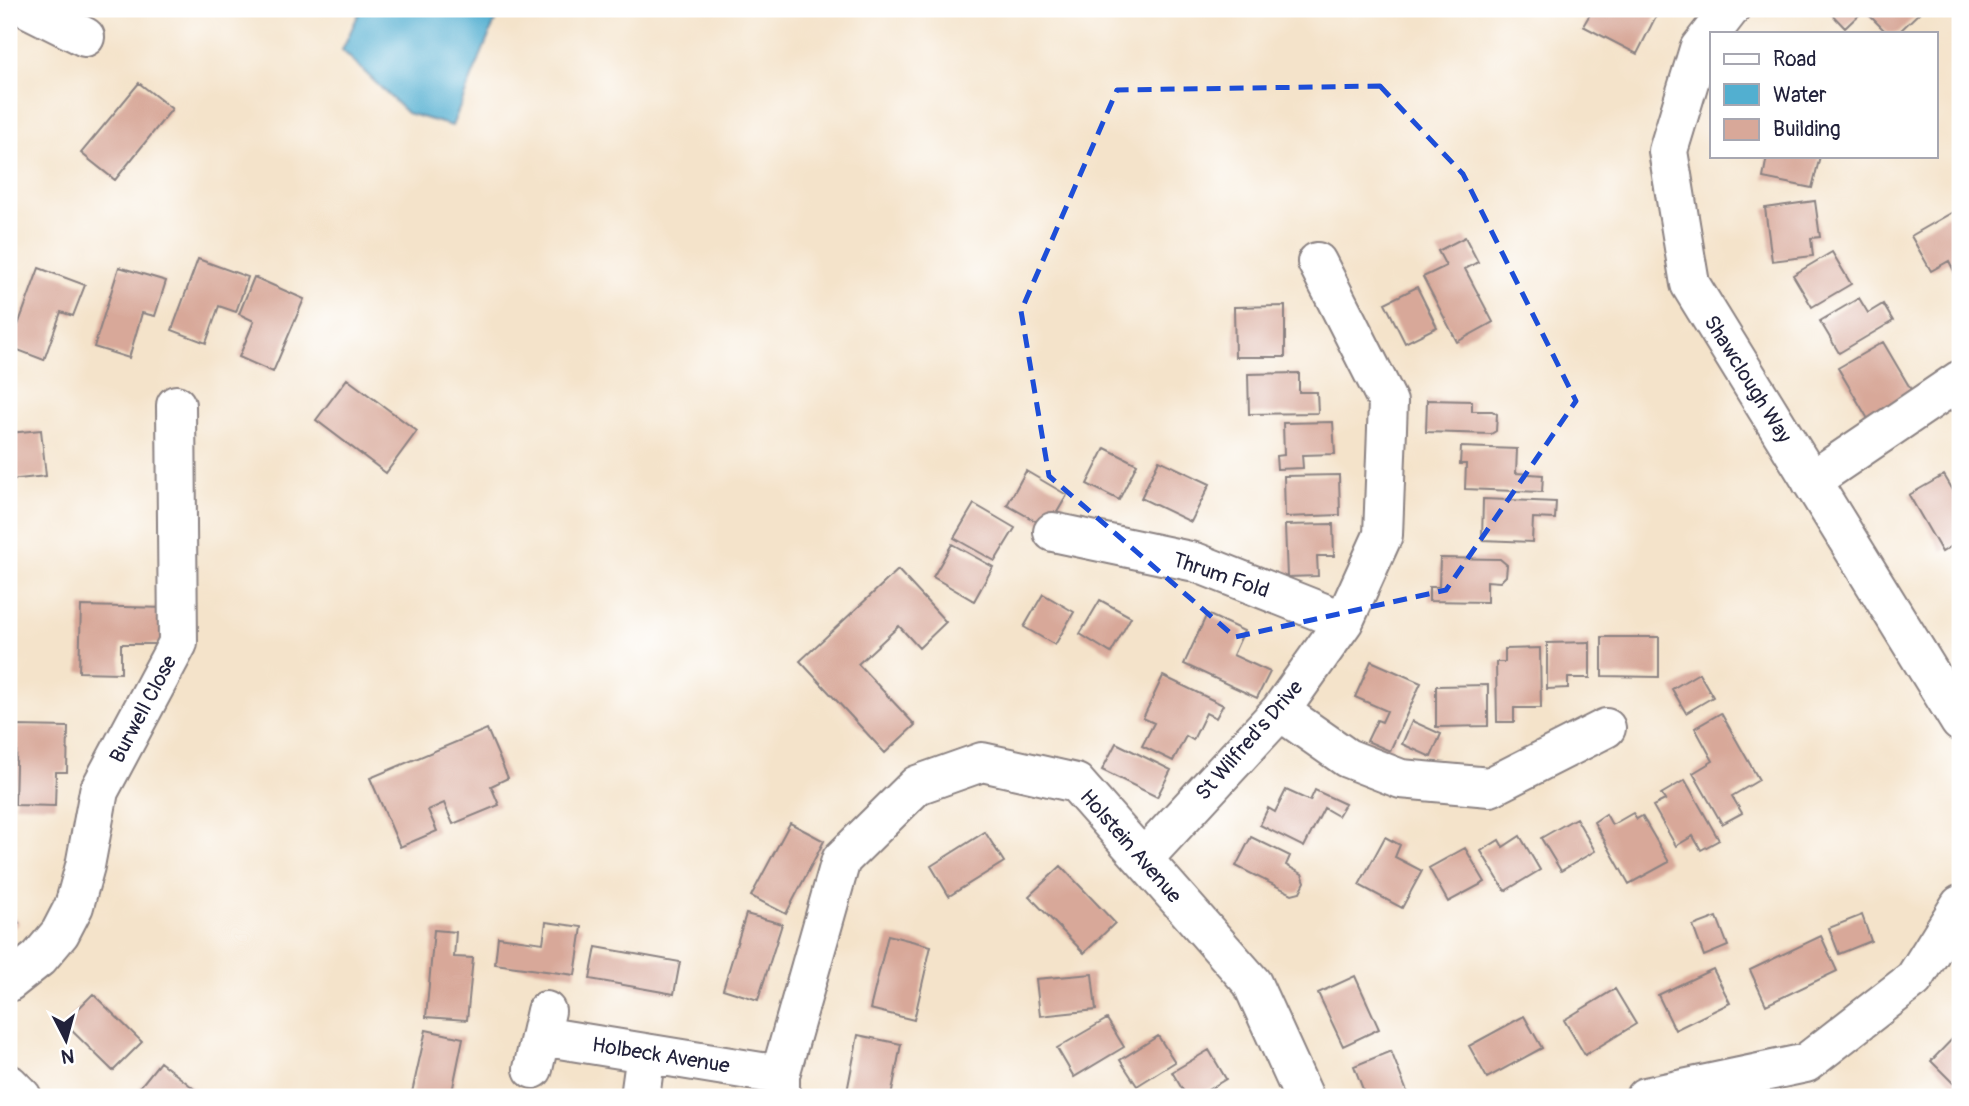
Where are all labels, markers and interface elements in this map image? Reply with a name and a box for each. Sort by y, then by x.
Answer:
legend [1710,32,1938,158]
text: Road [1773,46,1817,73]
text: Water [1773,82,1827,109]
text: Building [1773,116,1840,143]
street label: Shawclough Way [1698,310,1798,448]
street label: Thrum Fold [1169,546,1273,605]
street label: Burwell Close [104,650,183,768]
street label: St Wilfred's Drive [1190,674,1310,806]
street label: Holstein Avenue [1074,784,1188,909]
north arrow [32,1004,102,1074]
street label: Holbeck Avenue [590,1031,732,1080]
text: N [60,1043,75,1069]

